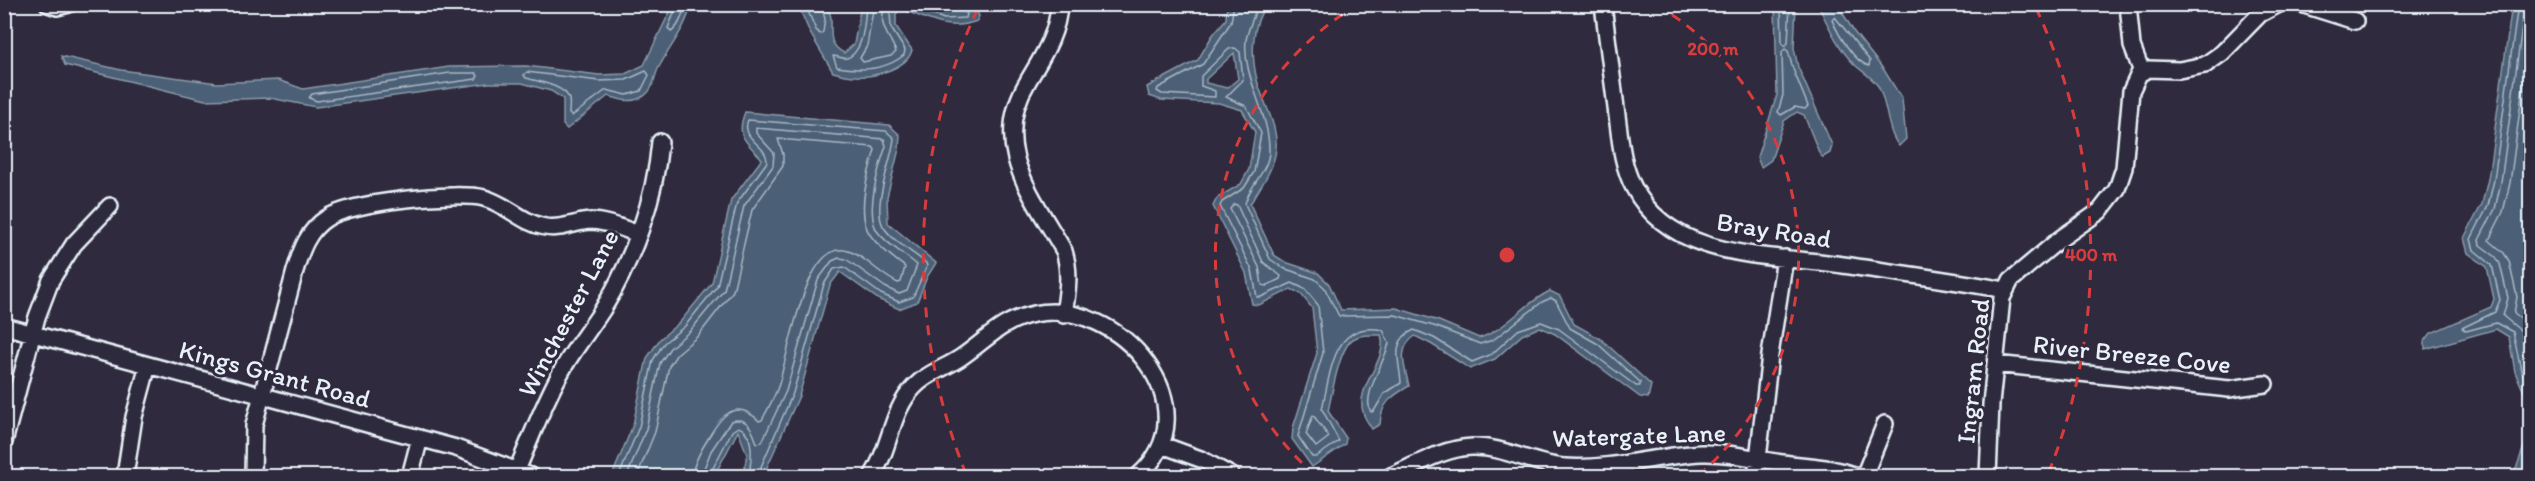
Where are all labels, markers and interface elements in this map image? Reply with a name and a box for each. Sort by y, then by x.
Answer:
text: 200 m [1688,38,1739,60]
street label: Bray Road [1714,205,1834,255]
street label: Winchester Lane [510,224,626,402]
text: 400 m [2065,244,2118,266]
centre of rings [1497,245,1517,265]
street label: Ingram Road [1949,297,1997,445]
street label: River Breeze Cove [2032,328,2232,380]
street label: Kings Grant Road [176,333,375,415]
street label: Watergate Lane [1552,416,1726,454]

